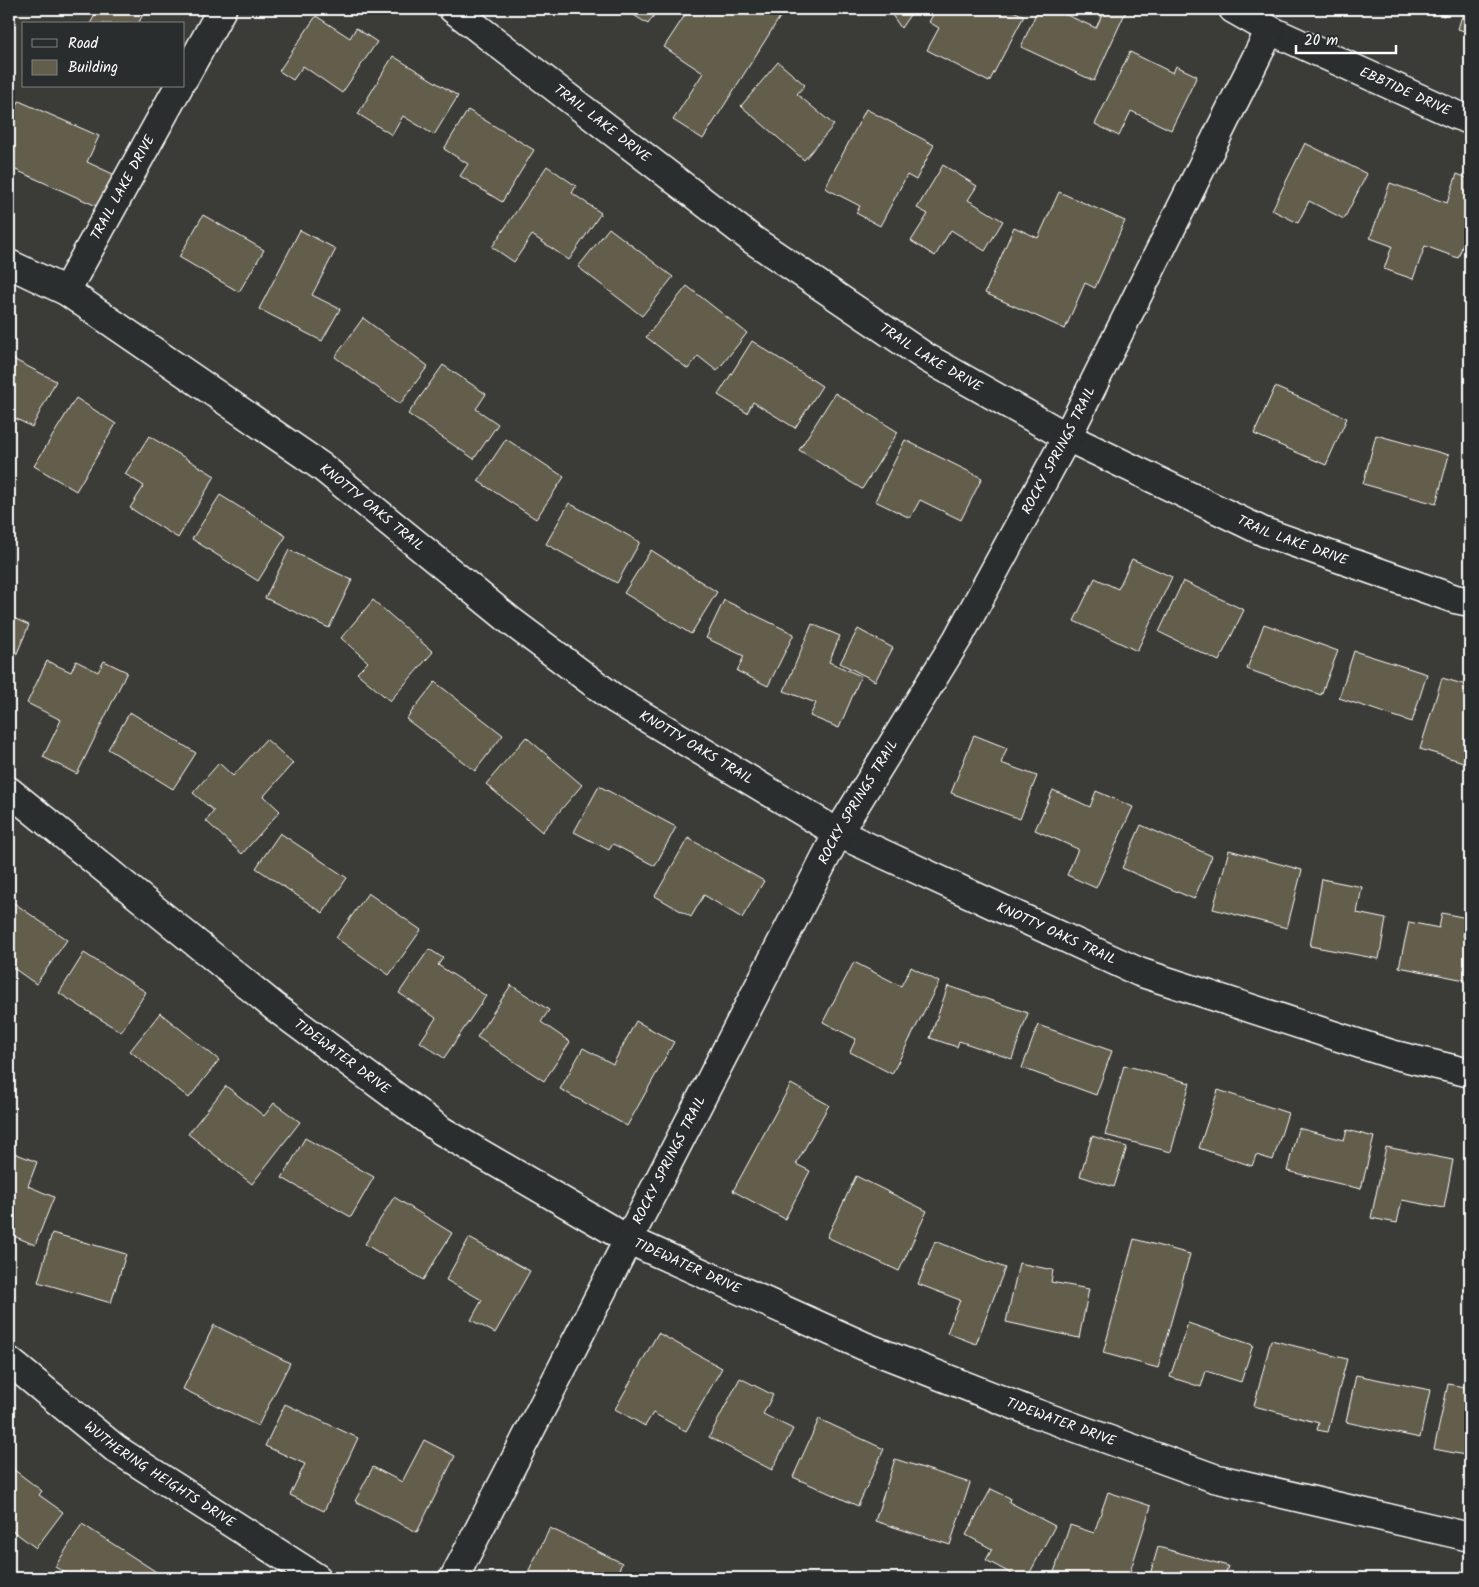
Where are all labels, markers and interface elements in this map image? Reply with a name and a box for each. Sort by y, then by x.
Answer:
legend [22,22,185,88]
scale bar [1296,22,1396,54]
text: 20 m [1304,29,1338,53]
text: Road [68,32,99,56]
text: Building [68,56,118,80]
street label: EBBTIDE DRIVE [1356,61,1455,122]
street label: TRAIL LAKE DRIVE [549,79,656,169]
street label: TRAIL LAKE DRIVE [85,130,161,244]
street label: TRAIL LAKE DRIVE [875,318,987,398]
street label: ROCKY SPRINGS TRAIL [1016,383,1102,519]
street label: KNOTTY OAKS TRAIL [315,458,429,557]
street label: TRAIL LAKE DRIVE [1233,509,1352,572]
street label: KNOTTY OAKS TRAIL [635,705,757,790]
street label: ROCKY SPRINGS TRAIL [813,735,904,868]
street label: KNOTTY OAKS TRAIL [993,897,1120,971]
street label: TIDEWATER DRIVE [289,1014,395,1100]
street label: ROCKY SPRINGS TRAIL [627,1092,712,1228]
street label: TIDEWATER DRIVE [630,1233,745,1300]
street label: TIDEWATER DRIVE [1003,1392,1119,1453]
street label: WUTHERING HEIGHTS DRIVE [79,1416,240,1534]

